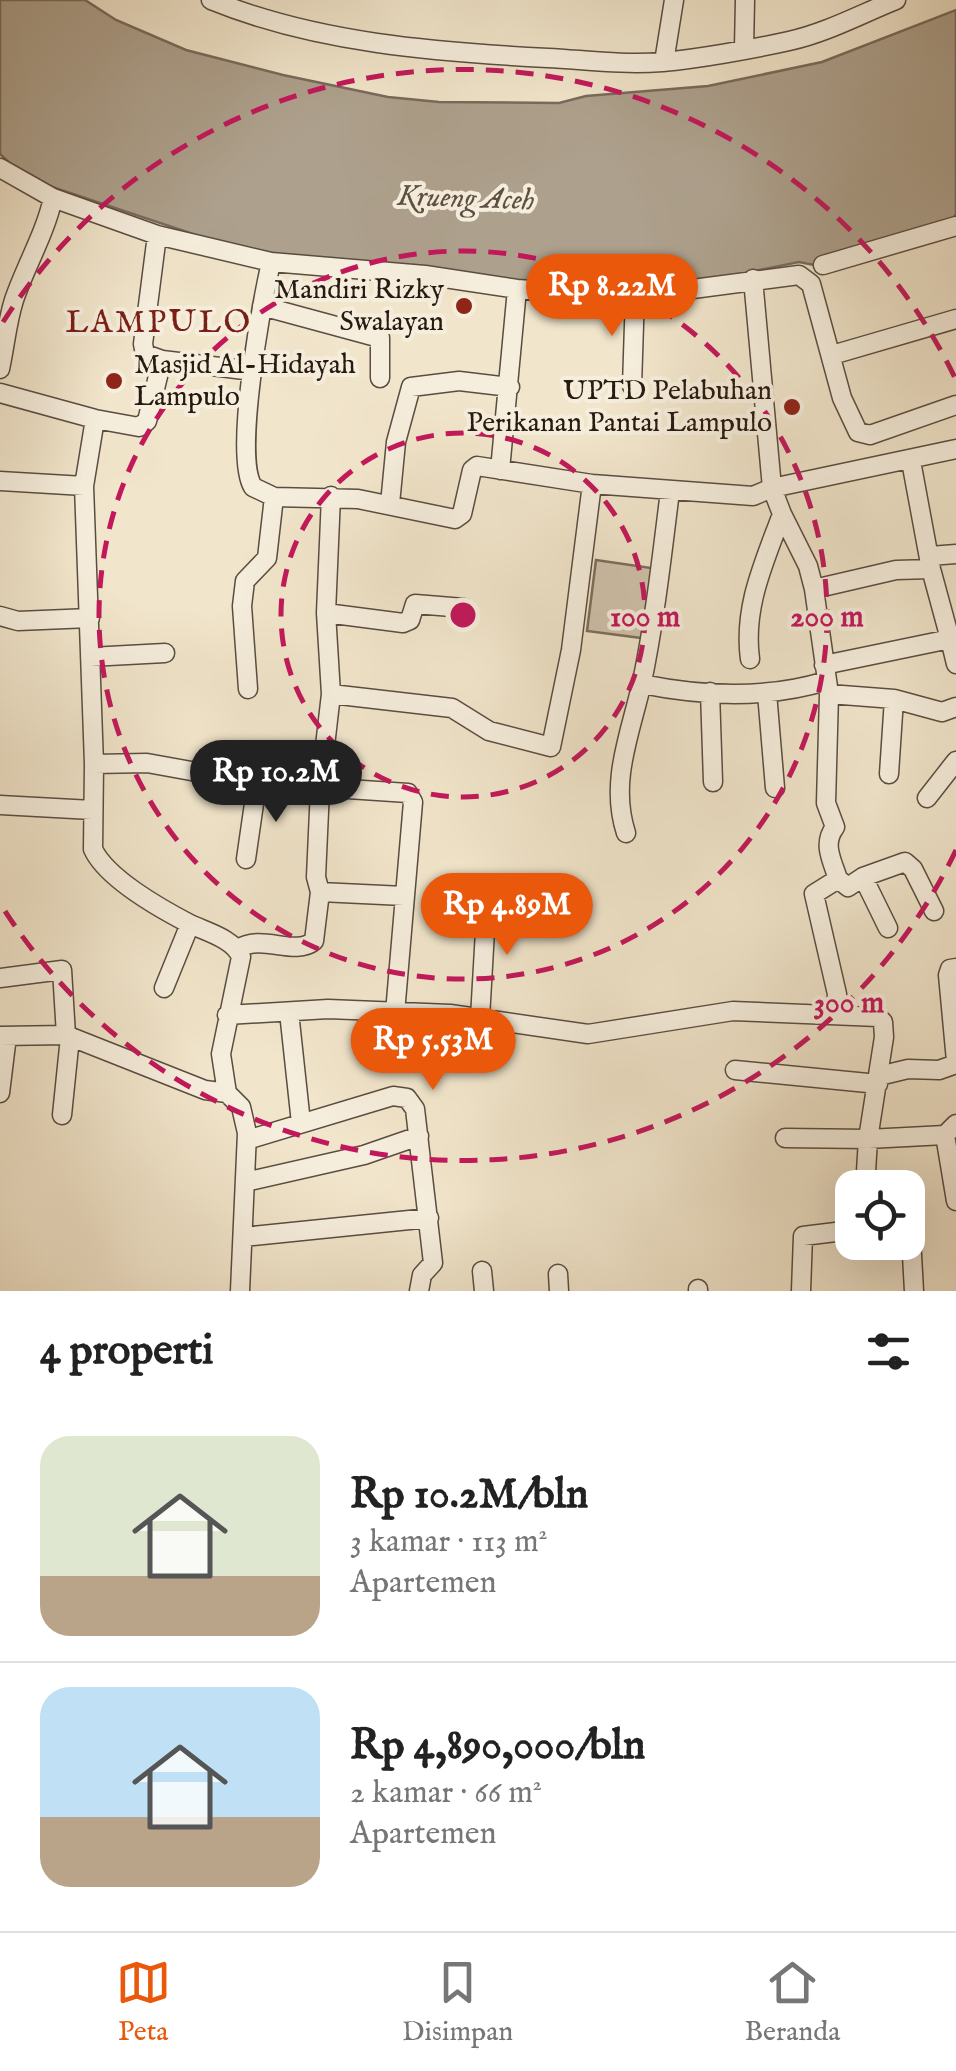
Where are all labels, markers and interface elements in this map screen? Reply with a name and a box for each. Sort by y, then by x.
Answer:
water label: Krueng Aceh [396,178,536,220]
pin: Rp 8.22M [509,254,715,339]
text: Rp 8.22M [548,266,676,307]
place label: Mandiri Rizky Swalayan [274,273,444,340]
marker: Mandiri Rizky Swalayan [453,295,475,317]
district label: LAMPULO [66,303,252,344]
place label: Masjid Al-Hidayah Lampulo [134,348,356,415]
marker: Masjid Al-Hidayah Lampulo [103,370,125,392]
place label: UPTD Pelabuhan Perikanan Pantai Lampulo [466,374,772,441]
marker: UPTD Pelabuhan Perikanan Pantai Lampulo [781,396,803,418]
centre of rings [445,597,481,633]
text: 100 m [610,599,680,637]
text: 200 m [790,599,864,637]
pin: Rp 10.2M [173,740,379,825]
text: Rp 10.2M [212,752,340,793]
pin: Rp 4.89M [404,873,610,958]
text: Rp 4.89M [443,885,571,926]
text: 300 m [814,985,884,1023]
pin: Rp 5.53M [330,1008,536,1093]
text: Rp 5.53M [373,1020,493,1061]
map controls [835,1170,925,1260]
button: locate [835,1170,925,1260]
icon: filters [861,1324,916,1379]
text: 4 properti [40,1325,214,1378]
text: Rp 10.2M/bln [350,1469,588,1522]
icon: home [120,1476,240,1596]
text: 3 kamar · 113 m² [350,1522,548,1563]
text: Apartemen [350,1563,497,1604]
text: Rp 4,890,000/bln [350,1720,646,1773]
icon: home [120,1727,240,1847]
text: 2 kamar · 66 m² [350,1773,542,1814]
text: Apartemen [350,1814,497,1855]
tab: Peta [116,1955,171,2050]
tab: Disimpan [402,1955,513,2050]
tab: Beranda [745,1955,840,2050]

